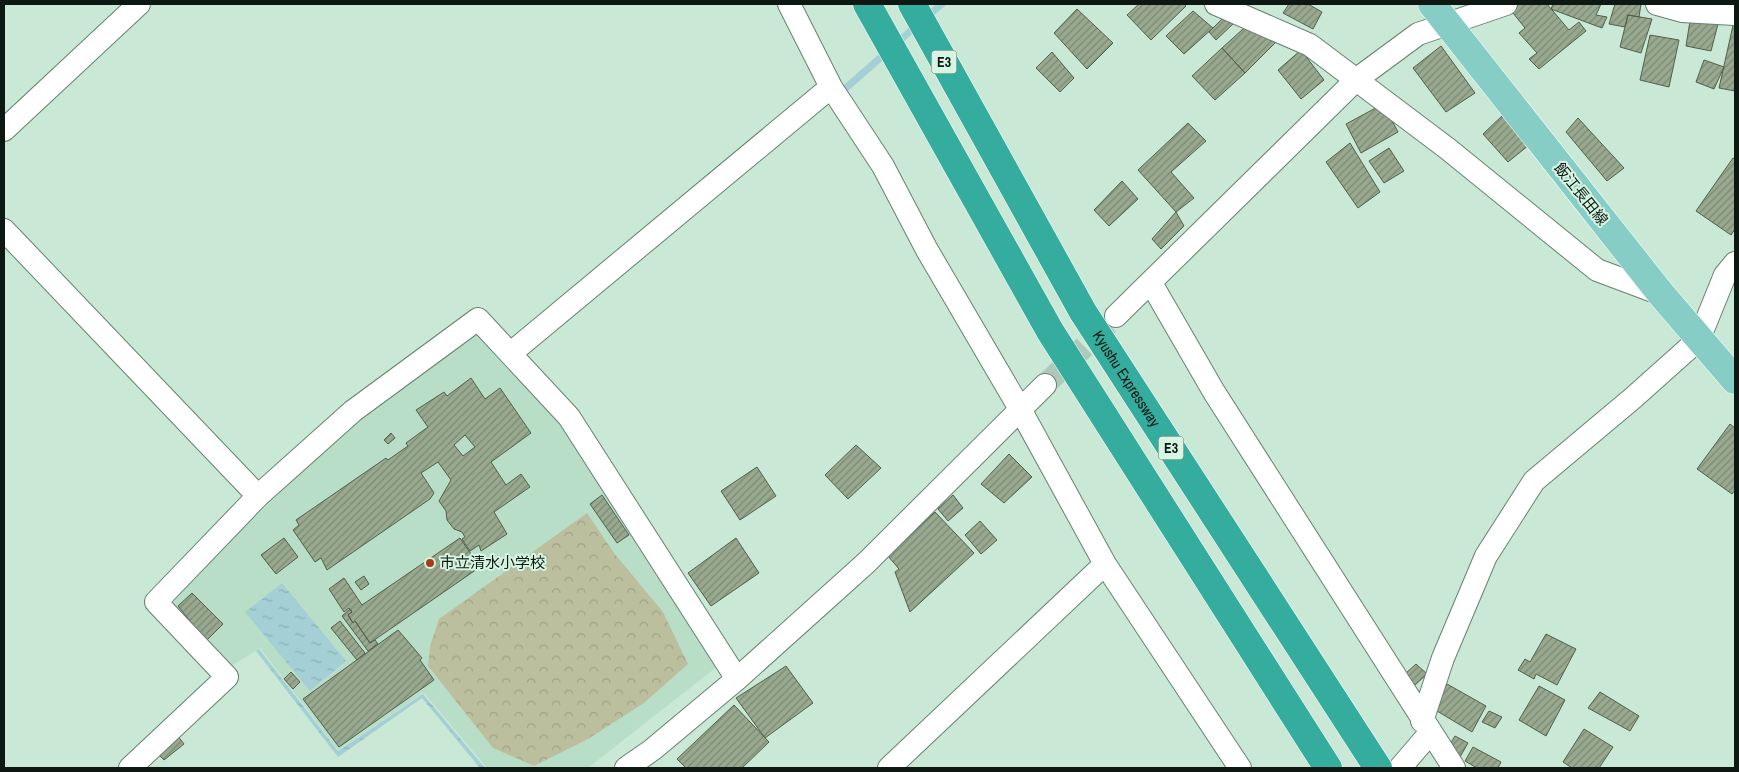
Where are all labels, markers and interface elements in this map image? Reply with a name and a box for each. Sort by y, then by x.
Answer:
road number: E3 [932,51,956,74]
street label: 飯江長田線 [1550,158,1613,229]
street label: Kyushu Expressway [1088,326,1166,432]
road number: E3 [1158,436,1184,459]
place label: 市立清水小学校 [440,552,545,573]
marker: 市立清水小学校 [424,557,436,569]

